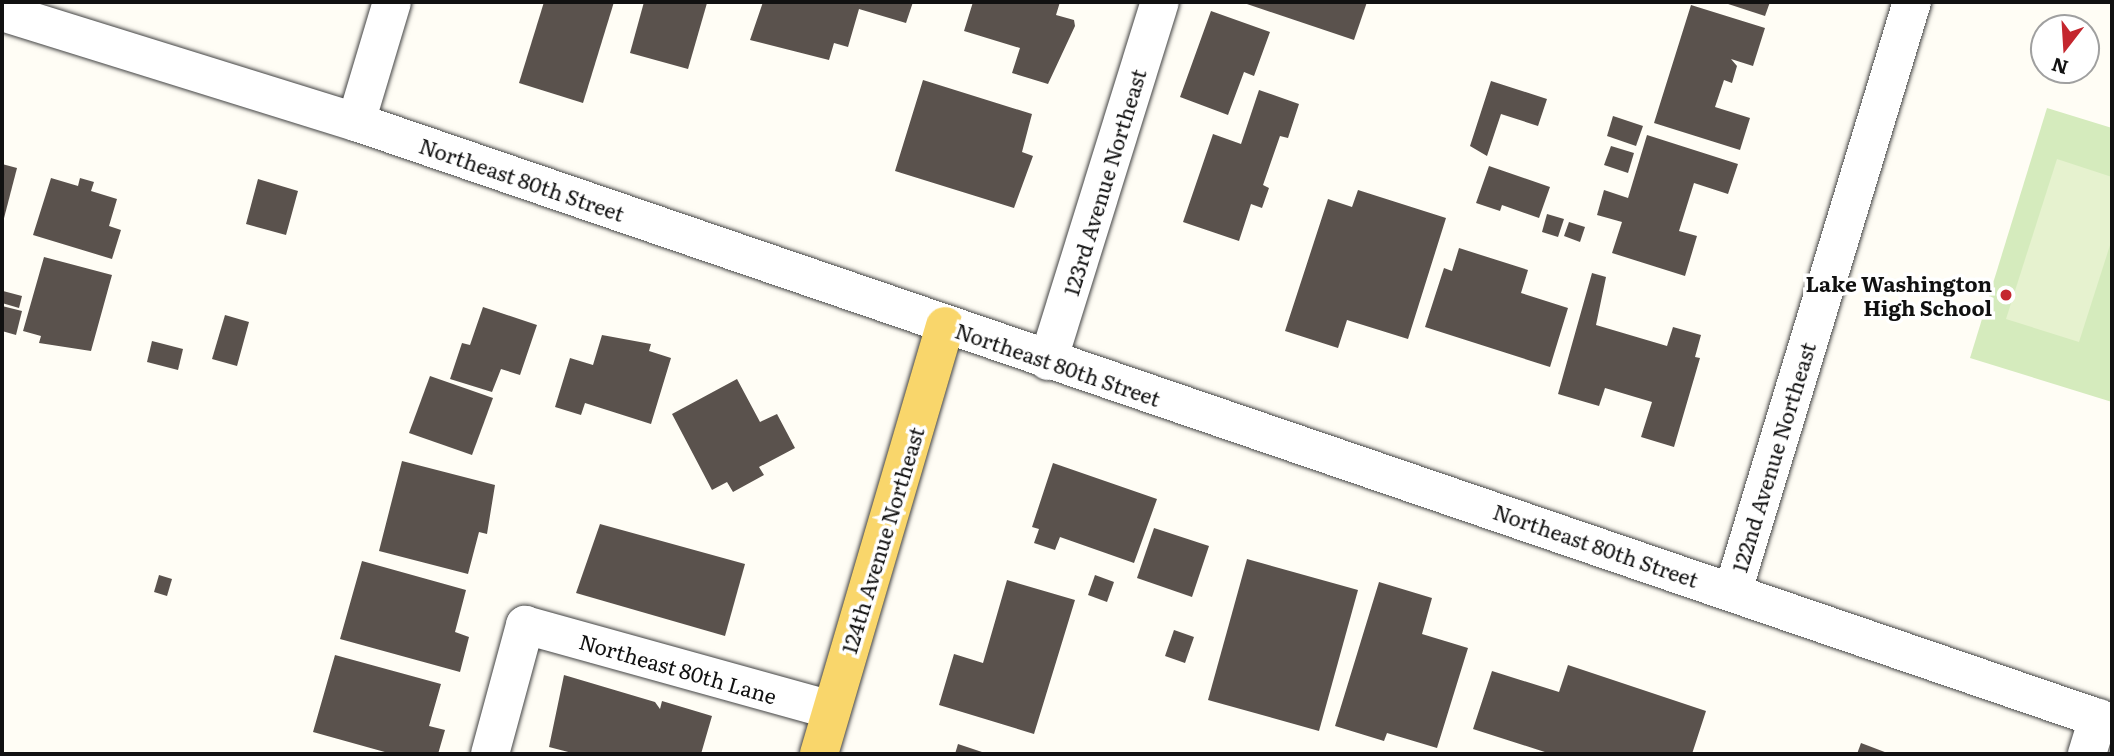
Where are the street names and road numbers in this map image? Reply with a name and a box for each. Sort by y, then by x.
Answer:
street label: 123rd Avenue Northeast [1057,66,1151,298]
street label: Northeast 80th Street [416,132,628,226]
street label: Northeast 80th Street [952,317,1164,411]
street label: 122nd Avenue Northeast [1726,339,1820,575]
street label: 124th Avenue Northeast [835,424,929,656]
street label: Northeast 80th Street [1490,498,1702,592]
street label: Northeast 80th Lane [576,628,780,708]

